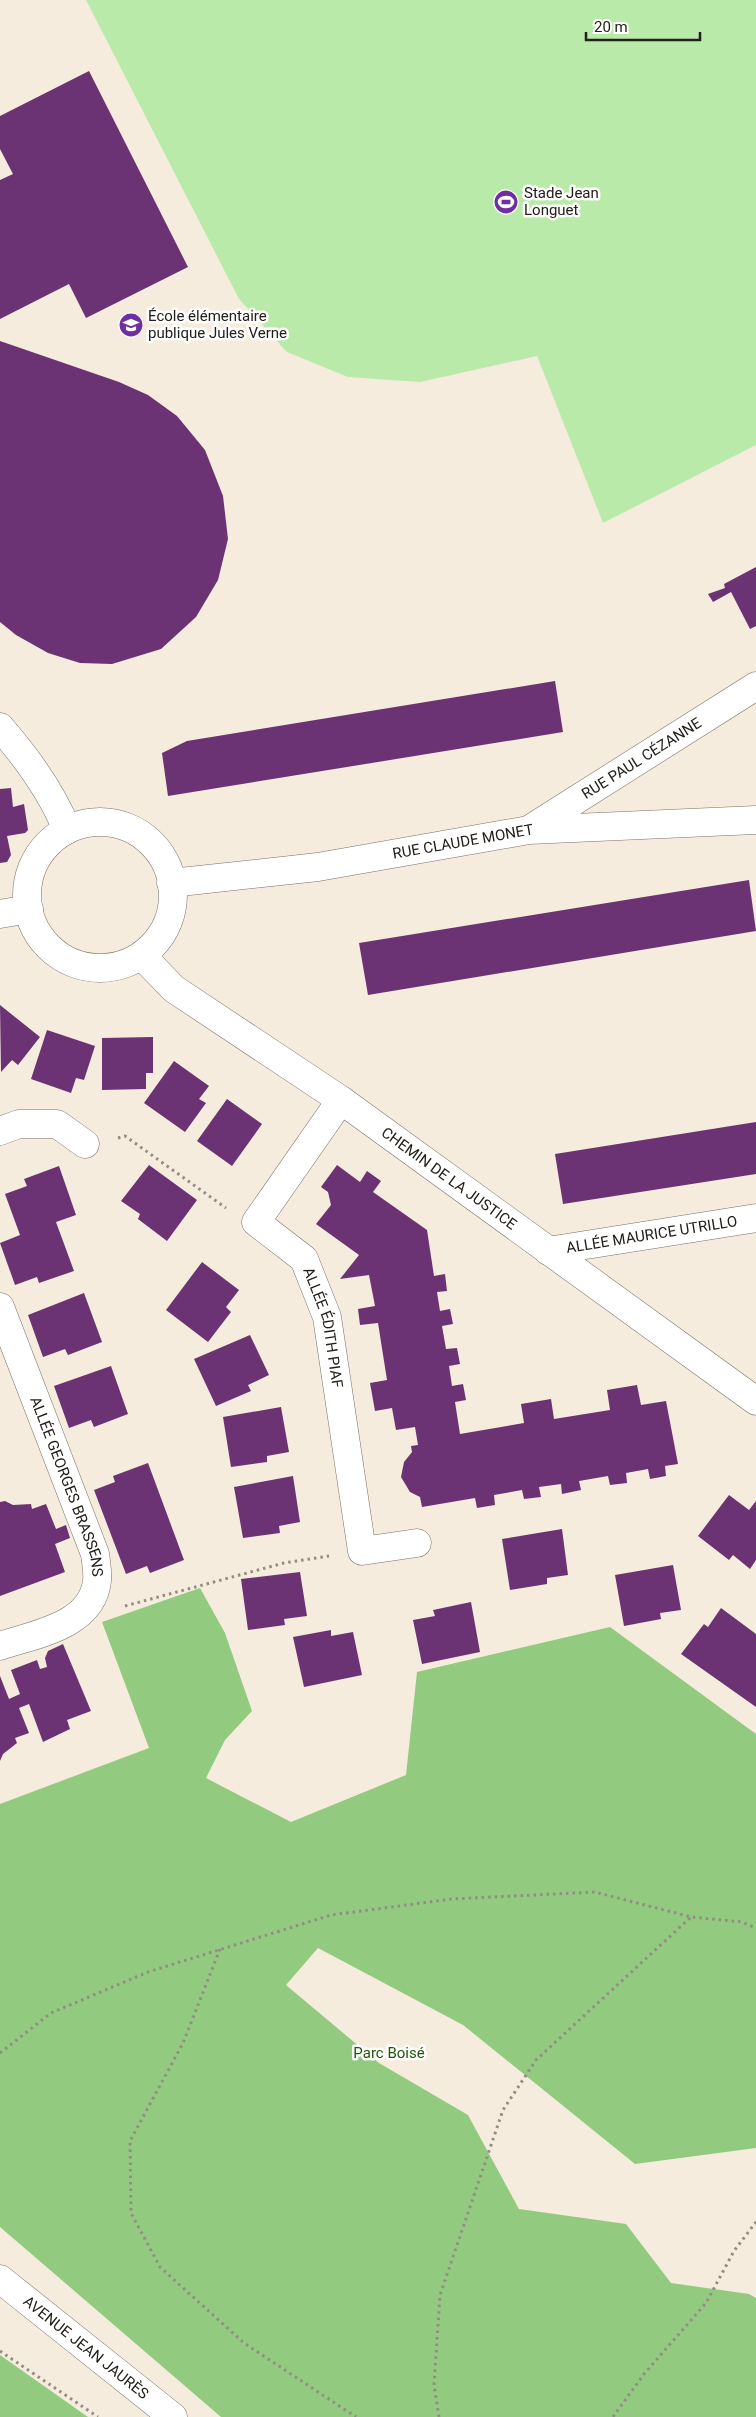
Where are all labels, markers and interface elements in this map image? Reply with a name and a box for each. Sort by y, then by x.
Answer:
scale bar [586,10,700,42]
text: 20 m [594,18,628,36]
place label: Stade Jean Longuet [524,184,599,219]
sports icon: Stade Jean Longuet [493,189,519,215]
place label: École élémentaire publique Jules Verne [148,307,287,342]
school or university icon: École élémentaire publique Jules Verne [118,312,144,338]
street label: RUE PAUL CÉZANNE [578,714,705,803]
street label: RUE CLAUDE MONET [391,820,535,863]
street label: CHEMIN DE LA JUSTICE [378,1123,521,1234]
street label: ALLÉE MAURICE UTRILLO [565,1212,738,1257]
street label: ALLÉE ÉDITH PIAF [299,1265,346,1389]
street label: ALLÉE GEORGES BRASSENS [26,1394,106,1577]
park label: Parc Boisé [353,2044,425,2062]
street label: AVENUE JEAN JAURÈS [20,2292,152,2403]

